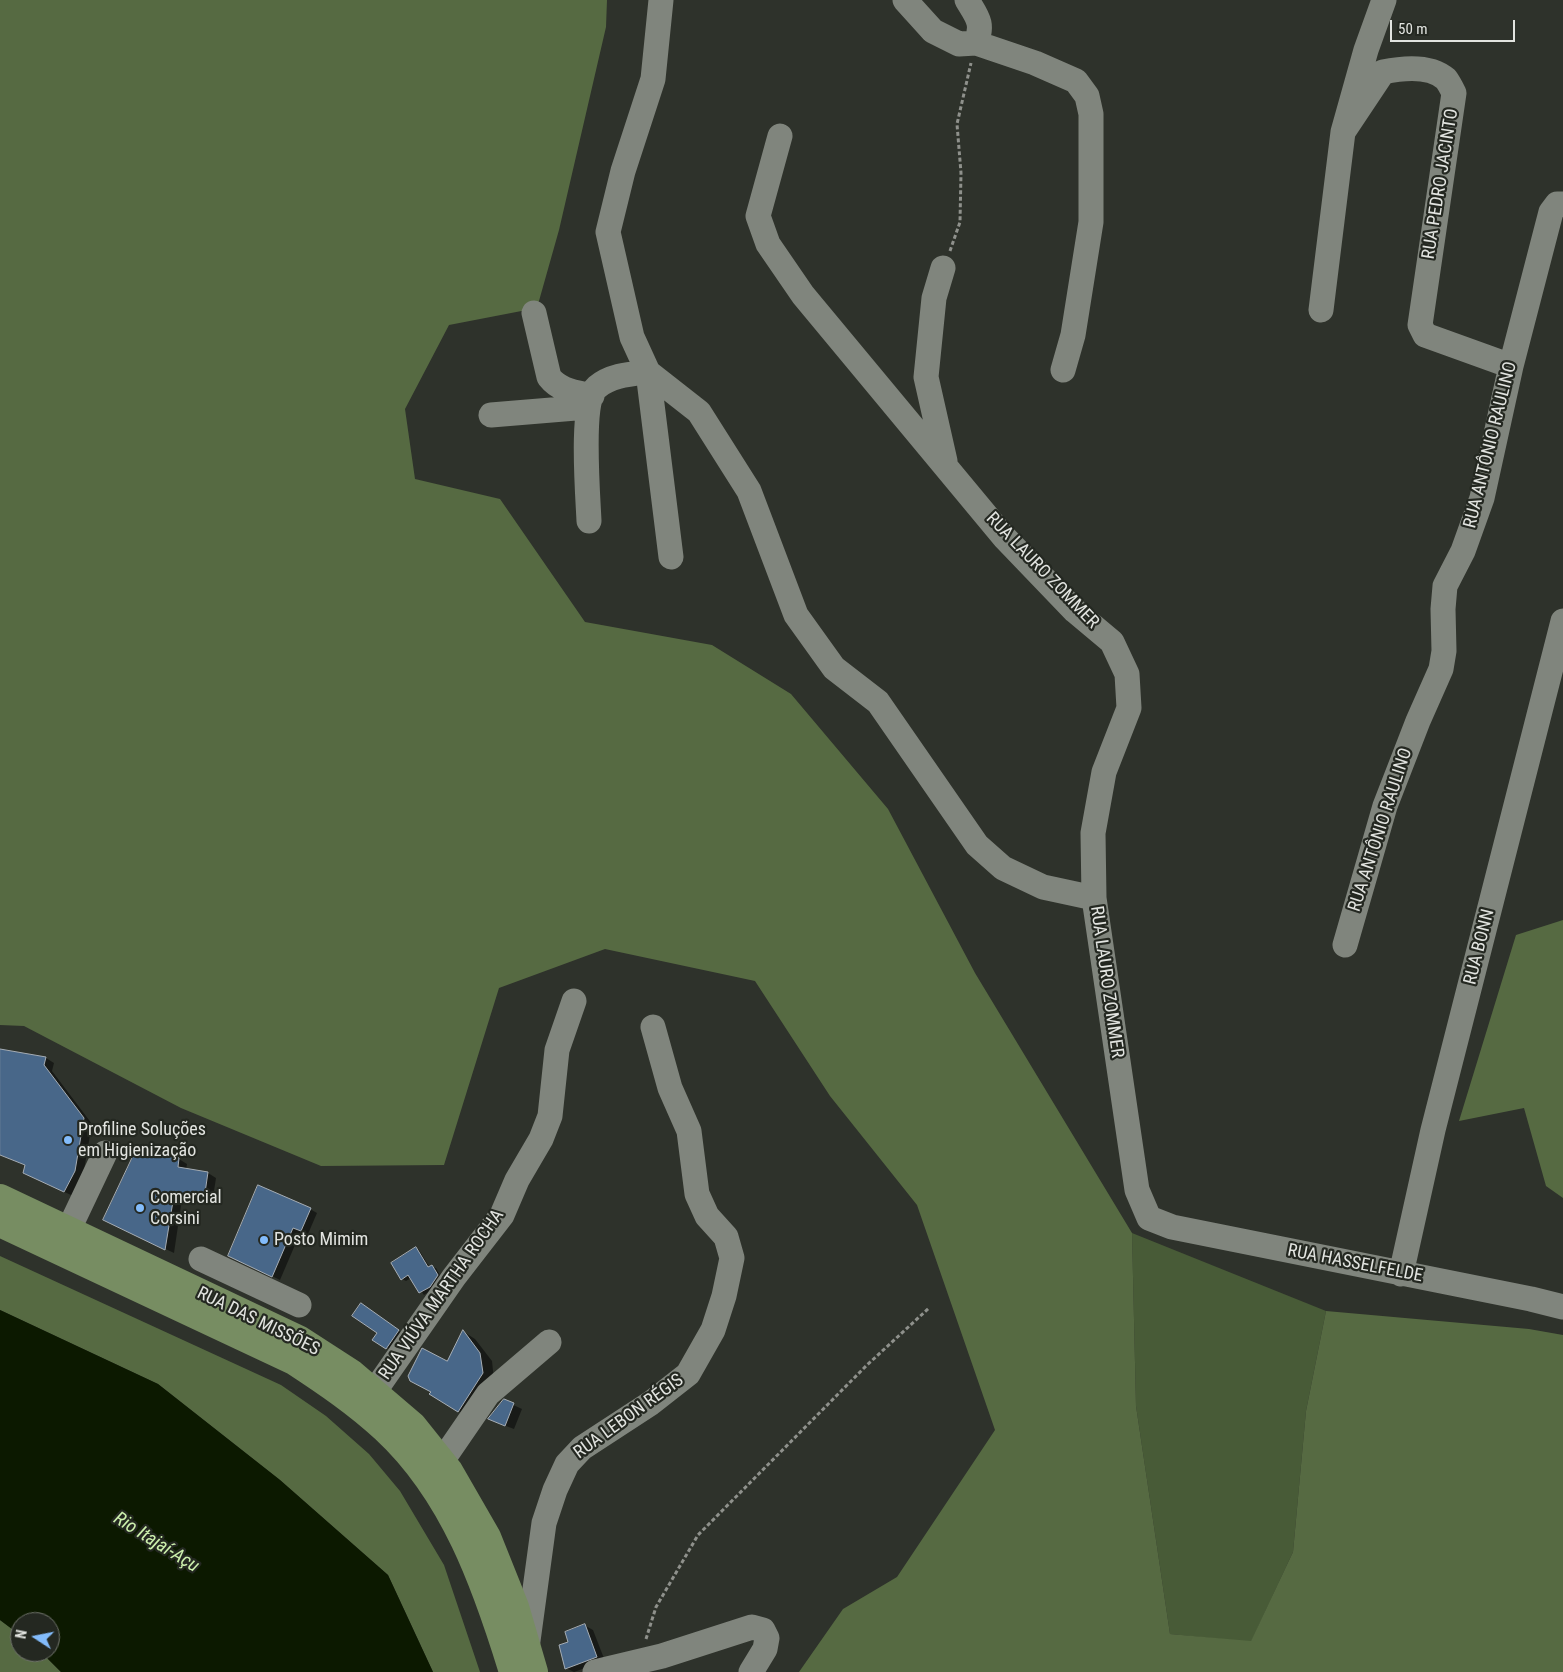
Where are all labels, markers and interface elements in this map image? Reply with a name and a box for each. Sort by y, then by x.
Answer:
scale bar [1393,10,1518,42]
text: 50 m [1398,20,1428,38]
street label: RUA PEDRO JACINTO [1418,107,1464,261]
street label: RUA ANTÔNIO RAULINO [1460,360,1522,530]
street label: RUA LAURO ZOMMER [981,508,1103,634]
street label: RUA ANTÔNIO RAULINO [1344,745,1418,915]
street label: RUA LAURO ZOMMER [1085,905,1127,1059]
street label: RUA BONN [1460,907,1500,987]
place label: Profiline Soluções em Higienização [78,1119,206,1162]
marker: Profiline Soluções em Higienização [62,1134,74,1146]
place label: Comercial Corsini [150,1187,222,1230]
marker: Comercial Corsini [134,1202,146,1214]
street label: RUA VIÚVA MARTHA ROCHA [375,1206,509,1384]
place label: Posto Mimim [274,1229,368,1251]
marker: Posto Mimim [258,1234,270,1246]
street label: RUA HASSELFELDE [1286,1240,1424,1288]
street label: RUA DAS MISSÕES [193,1283,323,1361]
street label: RUA LEBON RÉGIS [570,1370,688,1464]
water label: Rio Itajaí-Açu [109,1508,203,1578]
north arrow [10,1612,60,1662]
text: N [13,1629,30,1640]

